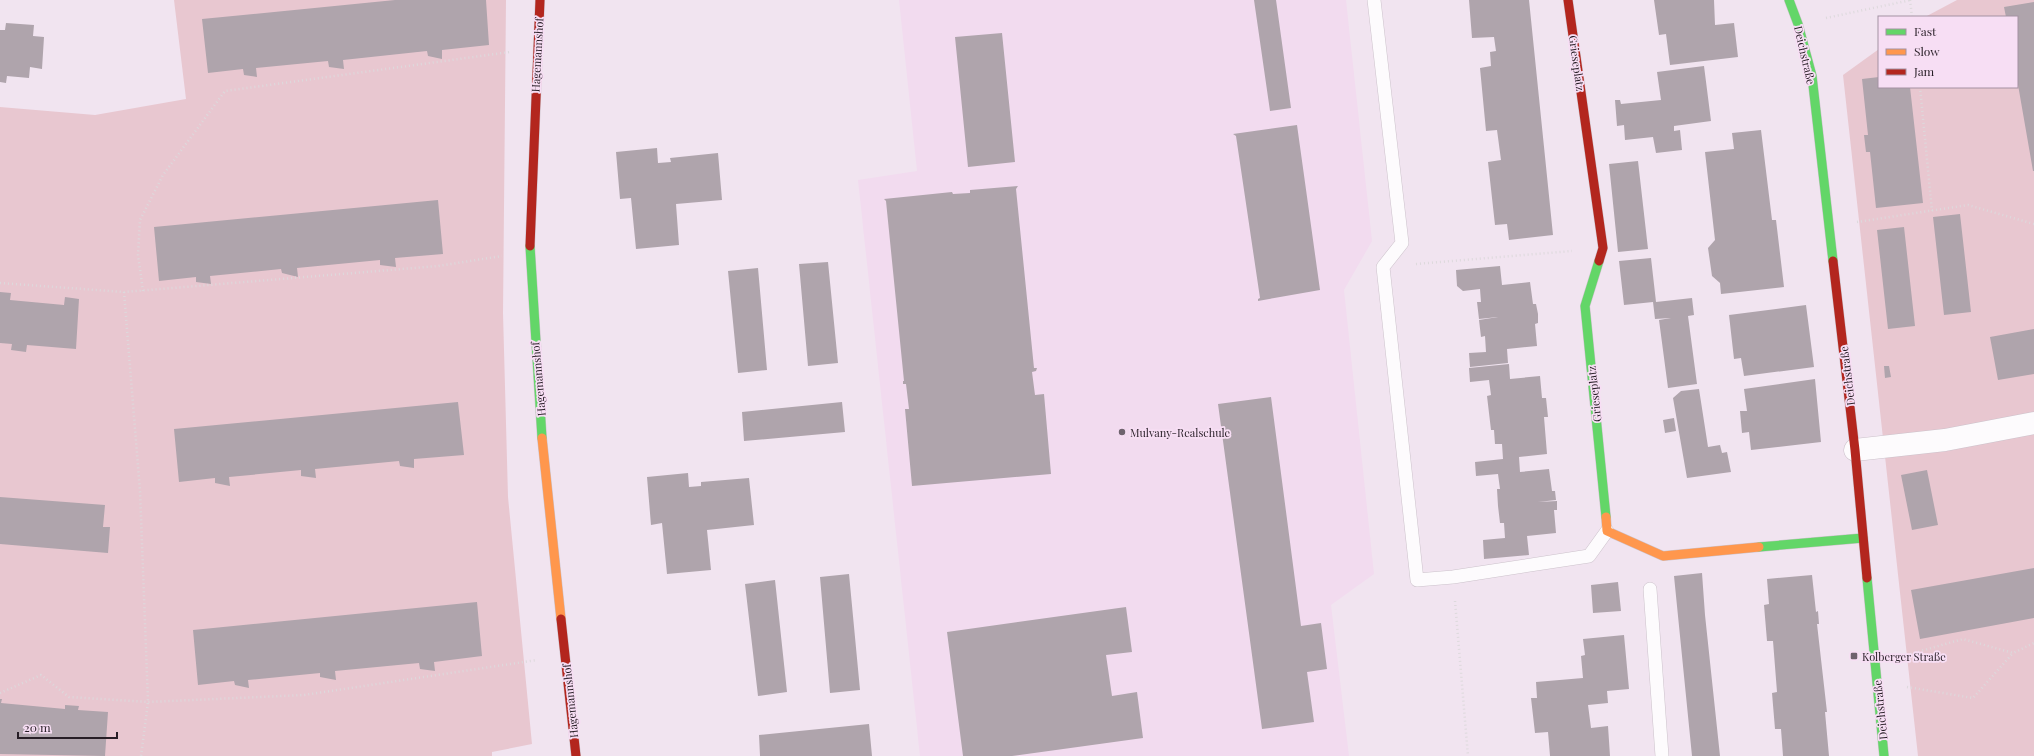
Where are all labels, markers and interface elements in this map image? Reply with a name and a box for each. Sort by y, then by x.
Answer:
street label: Hagemannshof [528,16,547,93]
legend [1878,16,2018,88]
text: Fast [1914,23,1937,39]
street label: Deichstraße [1791,24,1819,86]
street label: Grieseplatz [1566,34,1588,92]
text: Slow [1914,43,1940,59]
text: Jam [1913,63,1935,79]
street label: Hagemannshof [527,340,549,417]
street label: Deichstraße [1836,345,1858,407]
street label: Grieseplatz [1584,365,1604,423]
place label: Mulvany-Realschule [1130,425,1231,440]
marker: Mulvany-Realschule [1117,427,1127,437]
place label: Kolberger Straße [1862,649,1946,664]
marker: Kolberger Straße [1849,651,1859,661]
street label: Hagemannshof [559,662,581,739]
street label: Deichstraße [1869,679,1891,740]
scale bar [18,714,117,740]
text: 20 m [24,719,51,735]

